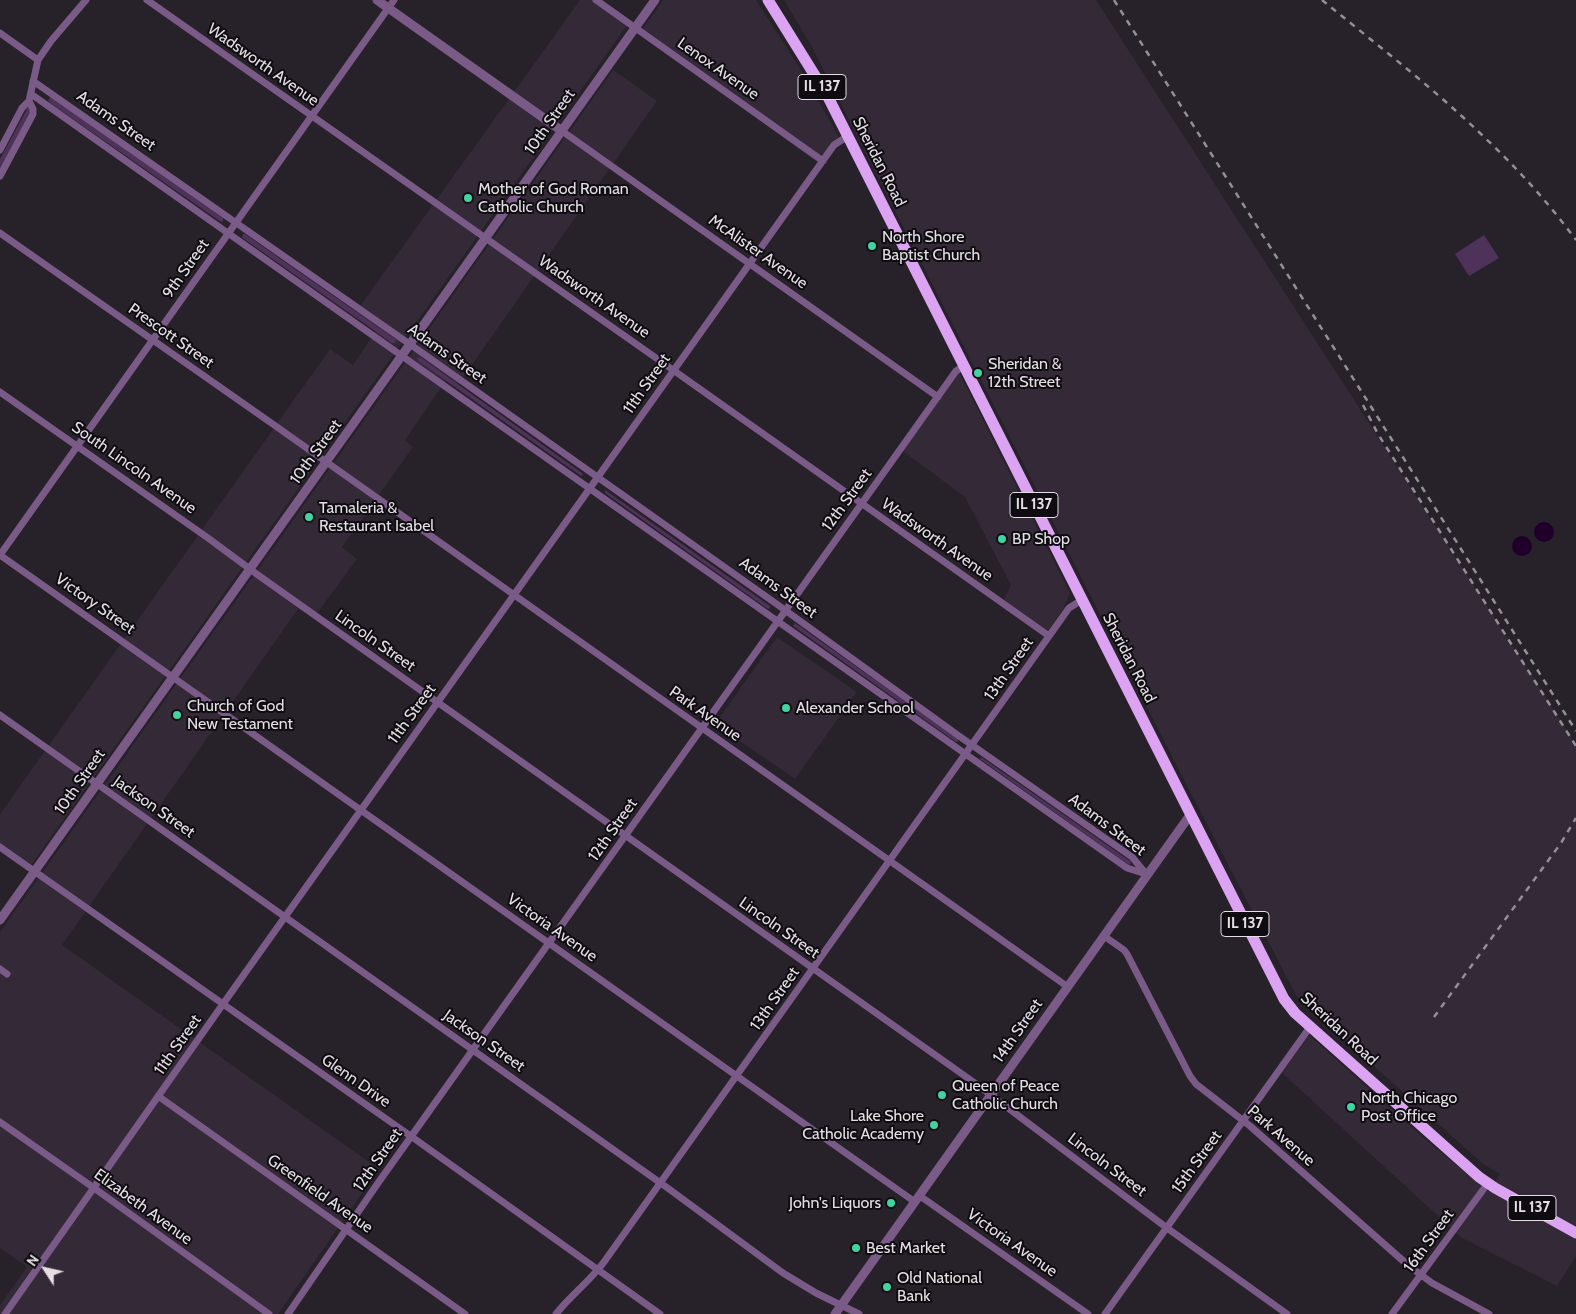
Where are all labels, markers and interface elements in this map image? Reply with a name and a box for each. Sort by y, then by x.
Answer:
street label: Wadsworth Avenue [204,19,322,111]
street label: Lenox Avenue [673,34,763,104]
road number: IL 137 [798,74,846,100]
street label: 10th Street [521,86,579,158]
street label: Adams Street [73,87,159,155]
street label: Sheridan Road [848,114,910,210]
place label: Mother of God Roman Catholic Church [478,179,629,217]
marker: Mother of God Roman Catholic Church [462,192,474,204]
street label: McAlister Avenue [705,211,811,293]
place label: North Shore Baptist Church [882,227,980,265]
street label: 9th Street [159,236,213,302]
marker: North Shore Baptist Church [866,240,878,252]
street label: Wadsworth Avenue [535,251,653,343]
street label: Prescott Street [125,299,217,373]
street label: Adams Street [404,320,490,388]
street label: 11th Street [619,350,675,418]
place label: Sheridan & 12th Street [988,354,1061,392]
marker: Sheridan & 12th Street [972,367,984,379]
street label: 10th Street [286,416,346,488]
street label: South Lincoln Avenue [68,418,200,518]
street label: 12th Street [818,465,876,535]
road number: IL 137 [1010,492,1058,518]
street label: Wadsworth Avenue [878,494,996,586]
place label: Tamaleria & Restaurant Isabel [319,498,434,536]
marker: Tamaleria & Restaurant Isabel [303,511,315,523]
place label: BP Shop [1012,529,1070,549]
marker: BP Shop [996,533,1008,545]
street label: Adams Street [735,553,821,623]
street label: Victory Street [51,569,139,639]
street label: Lincoln Street [331,606,419,676]
street label: Sheridan Road [1098,610,1160,706]
street label: 13th Street [980,634,1038,704]
street label: 11th Street [384,680,440,748]
street label: Park Avenue [665,682,745,746]
place label: Church of God New Testament [187,696,293,734]
place label: Alexander School [796,698,914,718]
marker: Alexander School [780,702,792,714]
marker: Church of God New Testament [171,709,183,721]
street label: 10th Street [51,746,109,818]
street label: Jackson Street [110,772,198,842]
street label: Adams Street [1065,790,1149,860]
street label: 12th Street [584,795,642,865]
street label: Victoria Avenue [503,890,601,966]
street label: Lincoln Street [735,893,823,963]
road number: IL 137 [1221,912,1269,936]
street label: 13th Street [746,964,804,1034]
street label: Sheridan Road [1296,988,1382,1070]
street label: 14th Street [989,995,1047,1067]
street label: Jackson Street [440,1006,528,1076]
street label: 11th Street [150,1011,206,1079]
street label: Glenn Drive [318,1050,394,1112]
place label: Queen of Peace Catholic Church [952,1076,1059,1114]
place label: North Chicago Post Office [1361,1088,1457,1126]
marker: Queen of Peace Catholic Church [936,1089,948,1101]
street label: Park Avenue [1243,1101,1319,1171]
marker: North Chicago Post Office [1345,1101,1357,1113]
place label: Lake Shore Catholic Academy [802,1106,924,1144]
marker: Lake Shore Catholic Academy [928,1119,940,1131]
street label: 12th Street [349,1125,407,1195]
street label: 15th Street [1168,1127,1226,1197]
street label: Lincoln Street [1064,1129,1150,1201]
street label: Greenfield Avenue [263,1150,377,1238]
street label: Elizabeth Avenue [90,1165,196,1249]
place label: John's Liquors [789,1193,881,1213]
road number: IL 137 [1508,1196,1556,1220]
marker: John's Liquors [885,1197,897,1209]
street label: Victoria Avenue [963,1205,1061,1281]
street label: 16th Street [1400,1206,1458,1276]
place label: Best Market [866,1238,945,1258]
marker: Best Market [850,1242,862,1254]
north arrow [20,1244,70,1294]
text: N [22,1251,43,1270]
place label: Old National Bank [897,1268,982,1306]
marker: Old National Bank [881,1281,893,1293]

